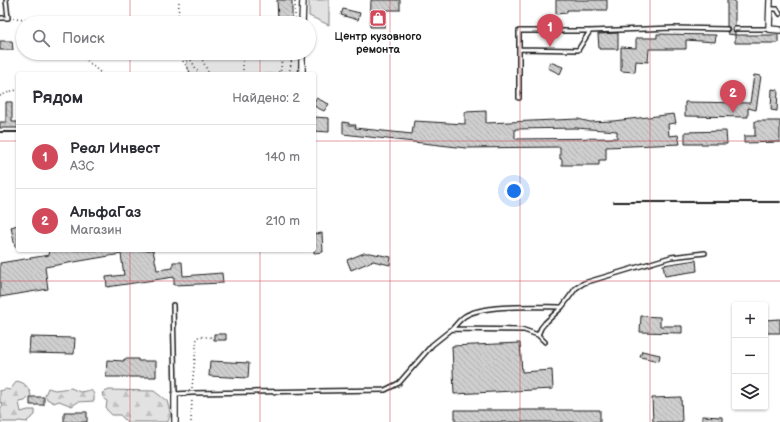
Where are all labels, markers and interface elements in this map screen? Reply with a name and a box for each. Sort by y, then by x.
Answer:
shop icon: Центр кузовного ремонта [368,8,388,28]
pin: 1 [537,14,563,47]
search box [16,16,316,60]
icon: search [30,27,52,49]
text: Поиск [62,29,105,48]
place label: Центр кузовного ремонта [335,30,421,56]
pin: 2 [720,80,746,113]
text: Рядом [32,88,83,108]
text: Найдено: 2 [232,90,300,106]
text: Реал Инвест [70,139,160,158]
text: 1 [42,149,48,165]
text: 140 m [265,149,300,165]
text: АЗС [70,158,94,174]
your location [504,181,524,201]
text: АльфаГаз [70,203,141,222]
text: 2 [41,213,49,229]
text: 210 m [266,213,300,229]
text: Магазин [70,222,122,238]
map controls [732,302,768,410]
button: + [732,302,768,338]
button: − [732,338,768,374]
button: layers [732,374,768,410]

